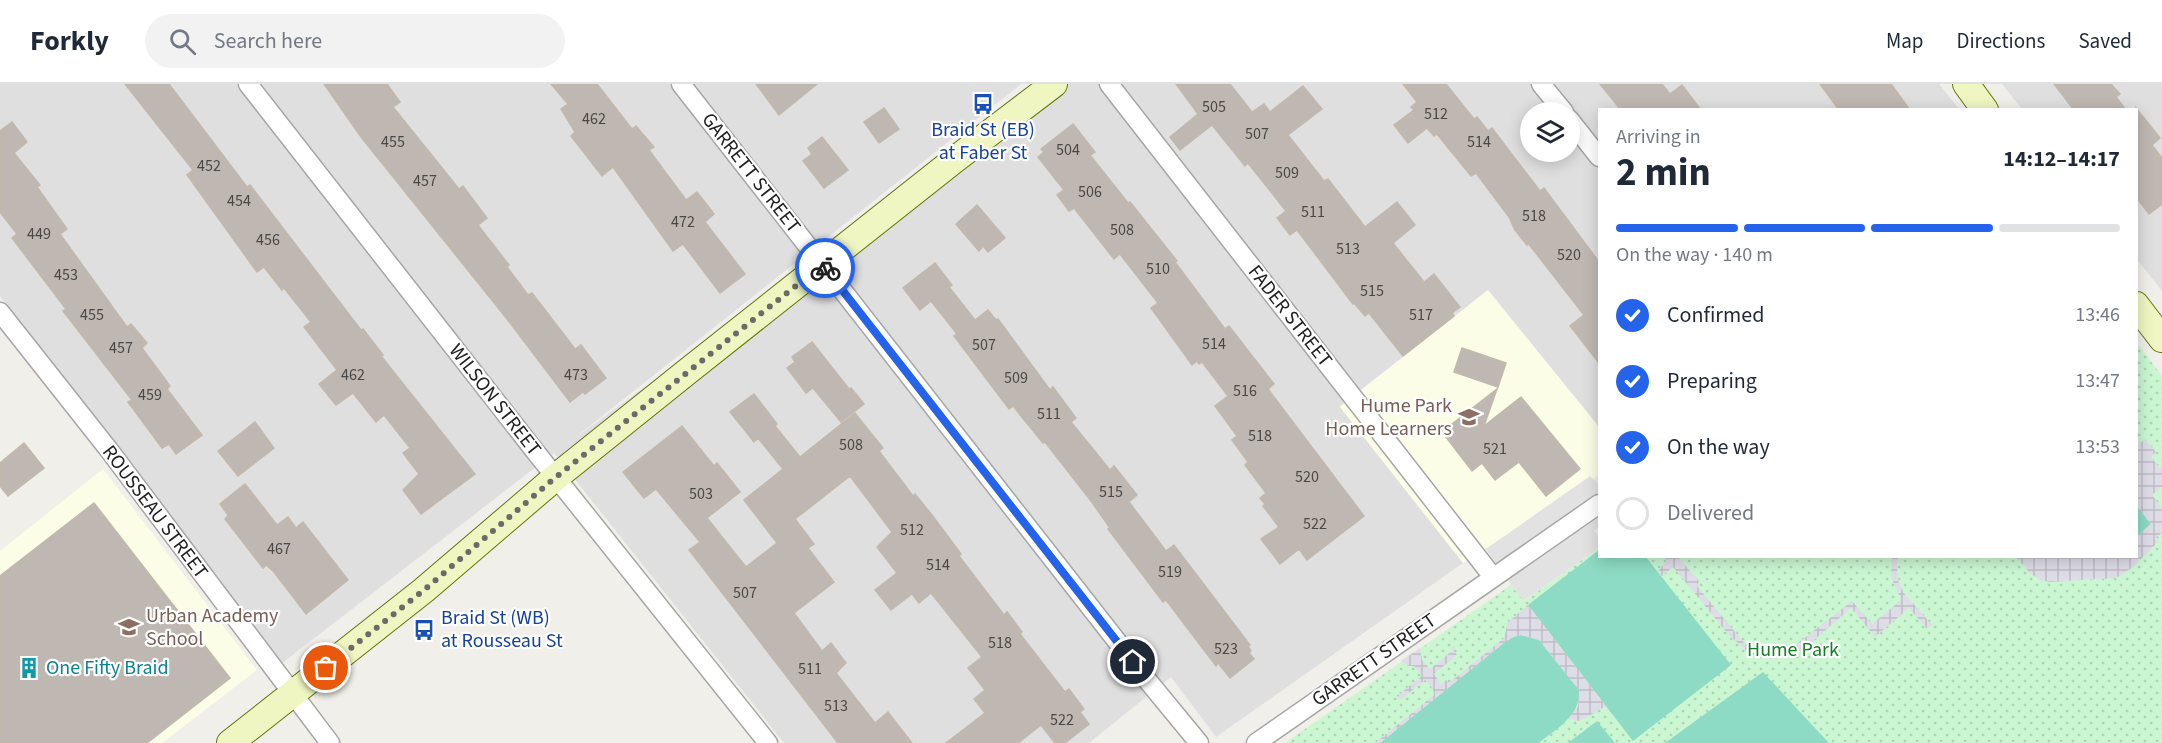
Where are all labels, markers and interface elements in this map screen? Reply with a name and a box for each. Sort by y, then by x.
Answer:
search box [145,14,565,68]
text: Forkly [30,21,109,61]
icon: search [166,25,199,58]
text: Search here [214,25,322,57]
text: Map [1886,26,1924,56]
text: Directions [1957,26,2045,56]
text: Saved [2078,26,2132,56]
bus stop icon: Braid St (EB) at Faber St [971,92,995,116]
house number: 505 [1202,96,1226,118]
map controls [1520,102,1580,162]
button: layers [1520,102,1580,162]
house number: 512 [1424,103,1448,125]
street label: GARRETT STREET [695,107,807,239]
house number: 462 [582,108,606,130]
place label: Braid St (EB) at Faber St [931,116,1035,167]
house number: 507 [1245,123,1269,145]
text: Arriving in [1616,123,1701,151]
house number: 455 [381,131,405,153]
house number: 514 [1467,131,1491,153]
house number: 504 [1056,139,1080,161]
text: 14:12–14:17 [2003,143,2120,175]
text: 2 min [1616,145,1711,201]
house number: 452 [197,155,221,177]
house number: 509 [1275,162,1299,184]
house number: 457 [413,170,437,192]
house number: 506 [1078,181,1102,203]
house number: 454 [227,190,251,212]
house number: 511 [1301,201,1325,223]
house number: 518 [1522,205,1546,227]
house number: 472 [671,211,695,233]
house number: 508 [1110,219,1134,241]
house number: 449 [27,223,51,245]
house number: 456 [256,229,280,251]
courier [795,238,855,298]
house number: 513 [1336,238,1360,260]
text: On the way · 140 m [1616,241,1773,269]
house number: 520 [1557,244,1581,266]
icon: bike [809,252,842,285]
house number: 510 [1146,258,1170,280]
street label: FADER STREET [1241,259,1339,373]
house number: 453 [54,264,78,286]
house number: 515 [1360,280,1384,302]
icon: check [1616,299,1649,332]
text: Confirmed [1667,299,1764,331]
text: 13:46 [2075,301,2120,329]
house number: 455 [80,304,104,326]
house number: 517 [1409,304,1433,326]
house number: 514 [1202,333,1226,355]
house number: 507 [972,334,996,356]
house number: 457 [109,337,133,359]
street label: WILSON STREET [442,338,548,462]
house number: 462 [341,364,365,386]
house number: 473 [564,364,588,386]
icon: check [1616,365,1649,398]
text: Preparing [1667,365,1757,397]
house number: 509 [1004,367,1028,389]
text: 13:47 [2075,367,2120,395]
house number: 516 [1233,380,1257,402]
house number: 459 [138,384,162,406]
place label: Hume Park Home Learners [1325,392,1452,443]
house number: 511 [1037,403,1061,425]
school or university icon: Hume Park Home Learners [1457,405,1481,429]
house number: 518 [1248,425,1272,447]
icon: check [1616,431,1649,464]
text: On the way [1667,431,1770,463]
text: 13:53 [2075,433,2120,461]
house number: 508 [839,434,863,456]
house number: 521 [1483,438,1507,460]
street label: ROUSSEAU STREET [95,439,215,585]
house number: 520 [1295,466,1319,488]
house number: 515 [1099,481,1123,503]
house number: 503 [689,483,713,505]
text: Delivered [1667,497,1754,529]
house number: 522 [1303,513,1327,535]
house number: 512 [900,519,924,541]
house number: 467 [267,538,291,560]
house number: 514 [926,554,950,576]
house number: 519 [1158,561,1182,583]
house number: 507 [733,582,757,604]
place label: Urban Academy School [146,602,279,653]
place label: Braid St (WB) at Rousseau St [441,604,563,655]
street label: GARRETT STREET [1306,606,1442,713]
school or university icon: Urban Academy School [117,615,141,639]
bus stop icon: Braid St (WB) at Rousseau St [412,618,436,642]
house number: 518 [988,632,1012,654]
pin [1107,636,1158,687]
park label: Hume Park [1747,636,1839,664]
house number: 523 [1214,638,1238,660]
pin [300,642,351,693]
icon: home [1116,645,1149,678]
icon: bag [309,651,342,684]
place label: One Fifty Braid [46,654,169,682]
building icon: One Fifty Braid [17,656,41,680]
house number: 511 [798,658,822,680]
house number: 513 [824,695,848,717]
house number: 522 [1050,709,1074,731]

